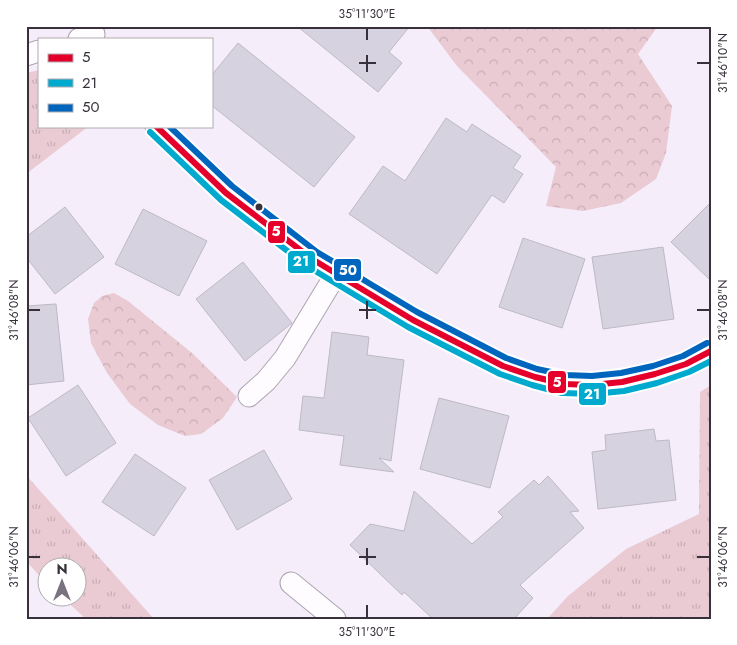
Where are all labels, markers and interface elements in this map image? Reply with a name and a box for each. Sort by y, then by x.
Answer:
text: 35°11'30"E [339,5,395,23]
text: 31°46'10"N [714,33,732,93]
legend [38,38,212,128]
text: 5 [82,46,90,68]
text: 21 [82,72,97,94]
text: 50 [82,96,99,118]
unlabelled marker [254,202,264,212]
line badge: 5 [267,220,286,244]
text: 5 [271,221,281,241]
line badge: 21 [287,250,316,274]
text: 21 [293,251,309,271]
line badge: 50 [333,258,362,282]
text: 50 [339,260,357,280]
text: 31°46'08"N [5,279,23,341]
text: 31°46'08"N [714,279,732,341]
line badge: 5 [547,370,567,394]
text: 5 [552,372,562,392]
line badge: 21 [578,382,607,406]
text: 21 [584,384,600,404]
text: 31°46'06"N [5,526,23,588]
text: 31°46'06"N [714,526,732,588]
north arrow [38,558,88,608]
text: N [56,559,68,579]
text: 35°11'30"E [339,623,395,641]

